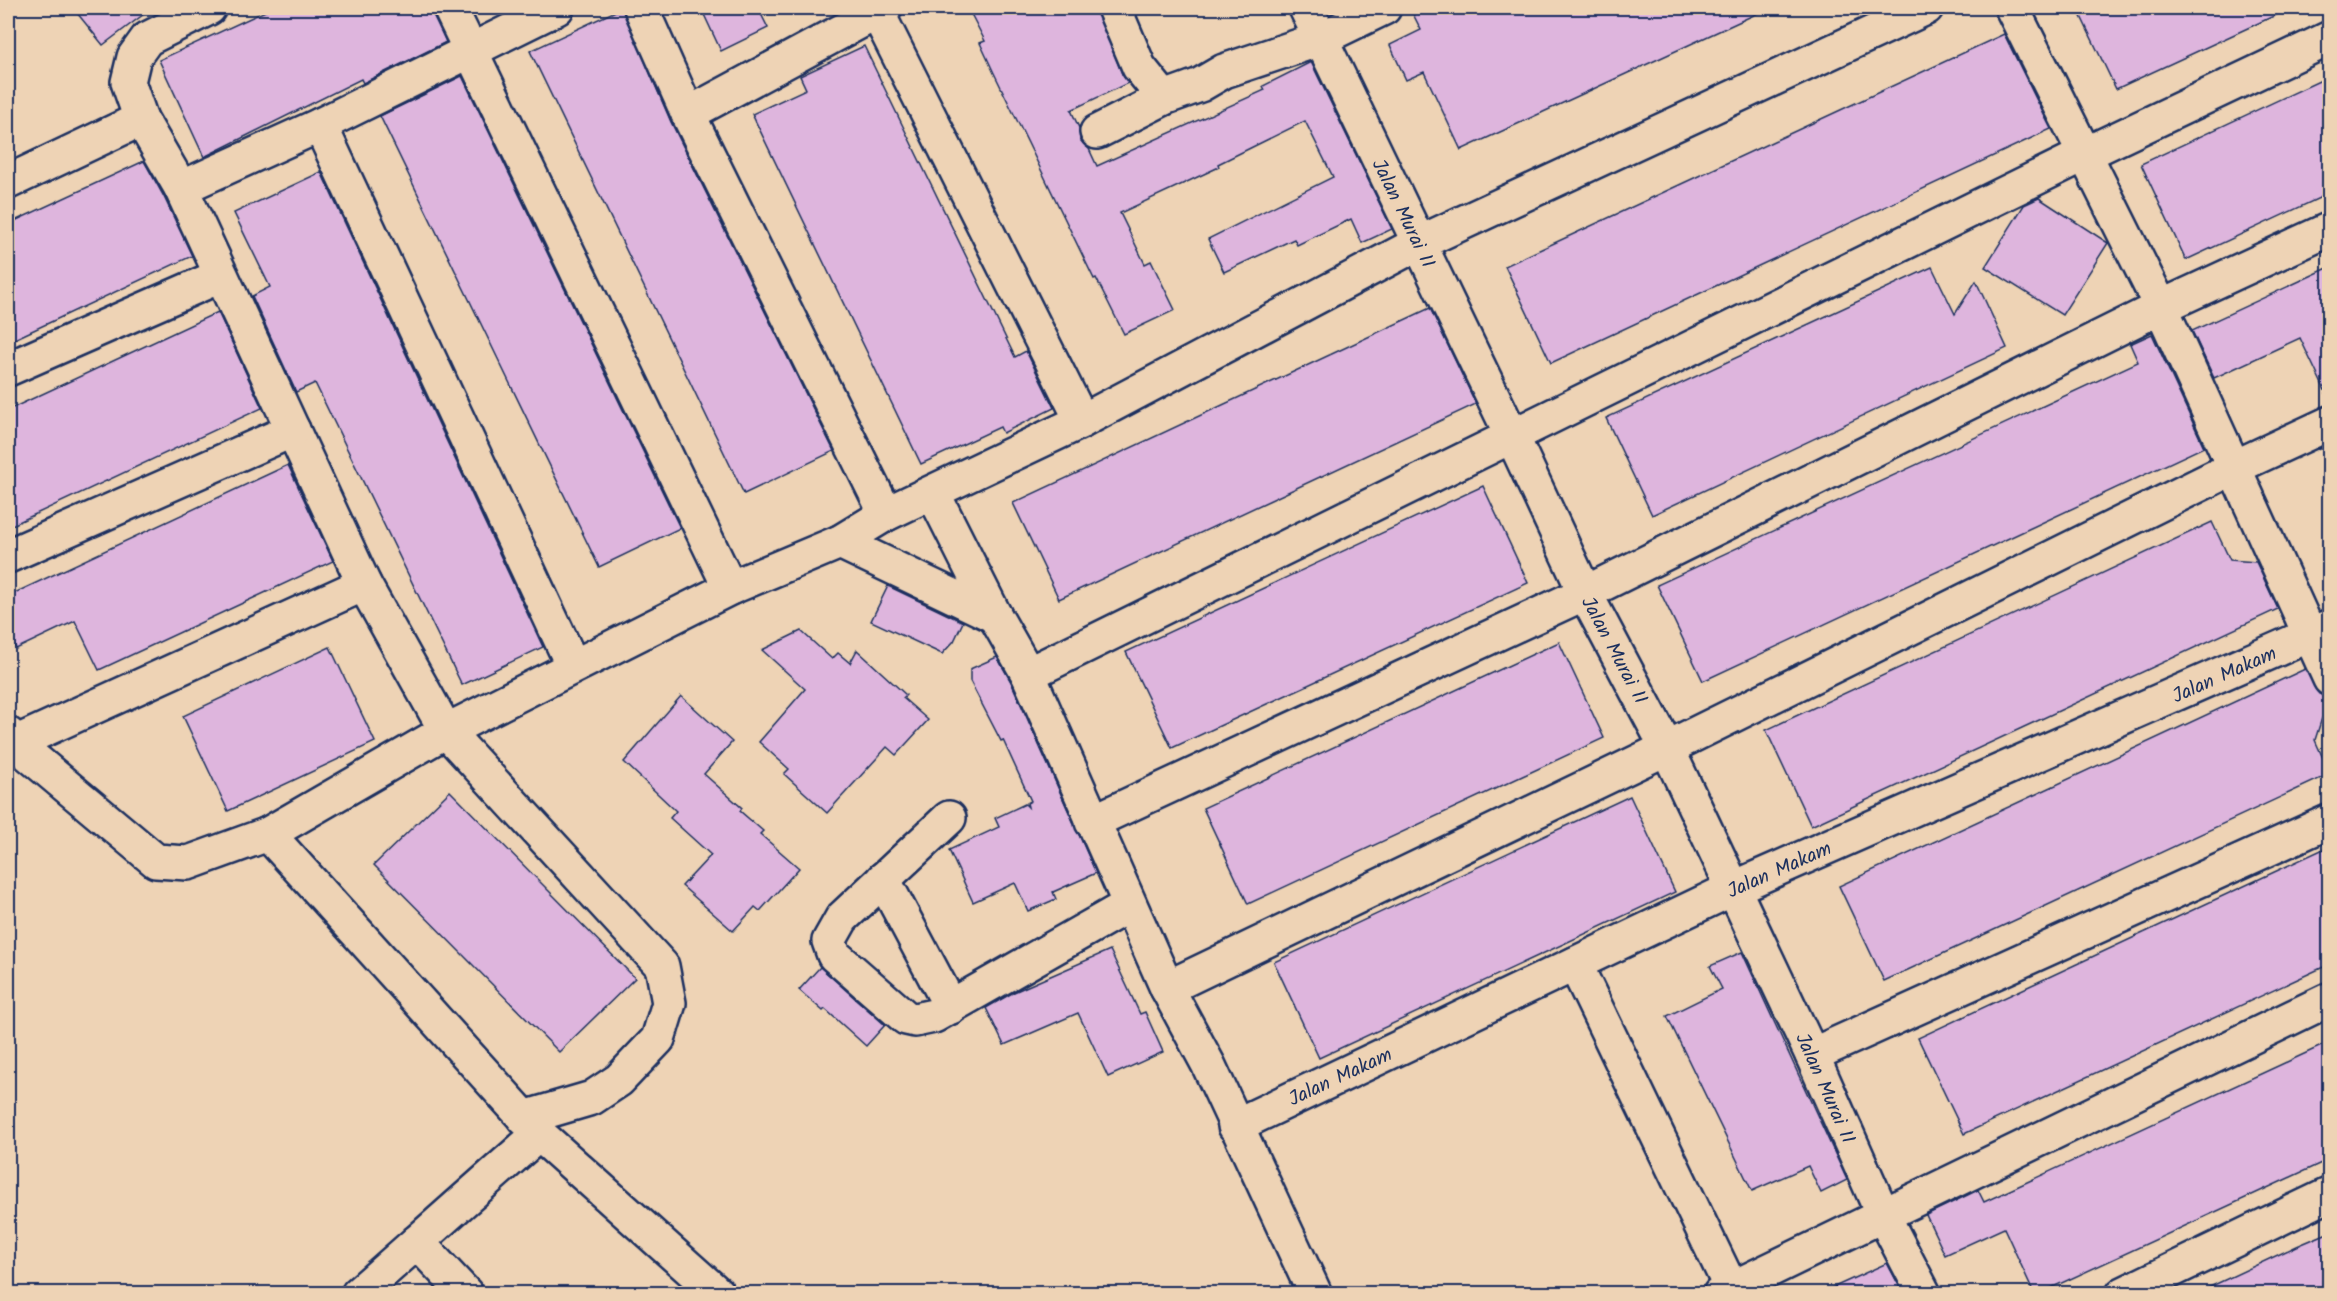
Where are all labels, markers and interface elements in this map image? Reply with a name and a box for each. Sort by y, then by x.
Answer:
street label: Jalan Murai II [1362,154,1443,274]
street label: Jalan Murai II [1571,591,1655,711]
street label: Jalan Makam [2167,638,2282,713]
street label: Jalan Makam [1722,833,1837,908]
street label: Jalan Murai II [1786,1028,1863,1149]
street label: Jalan Makam [1284,1040,1398,1116]

